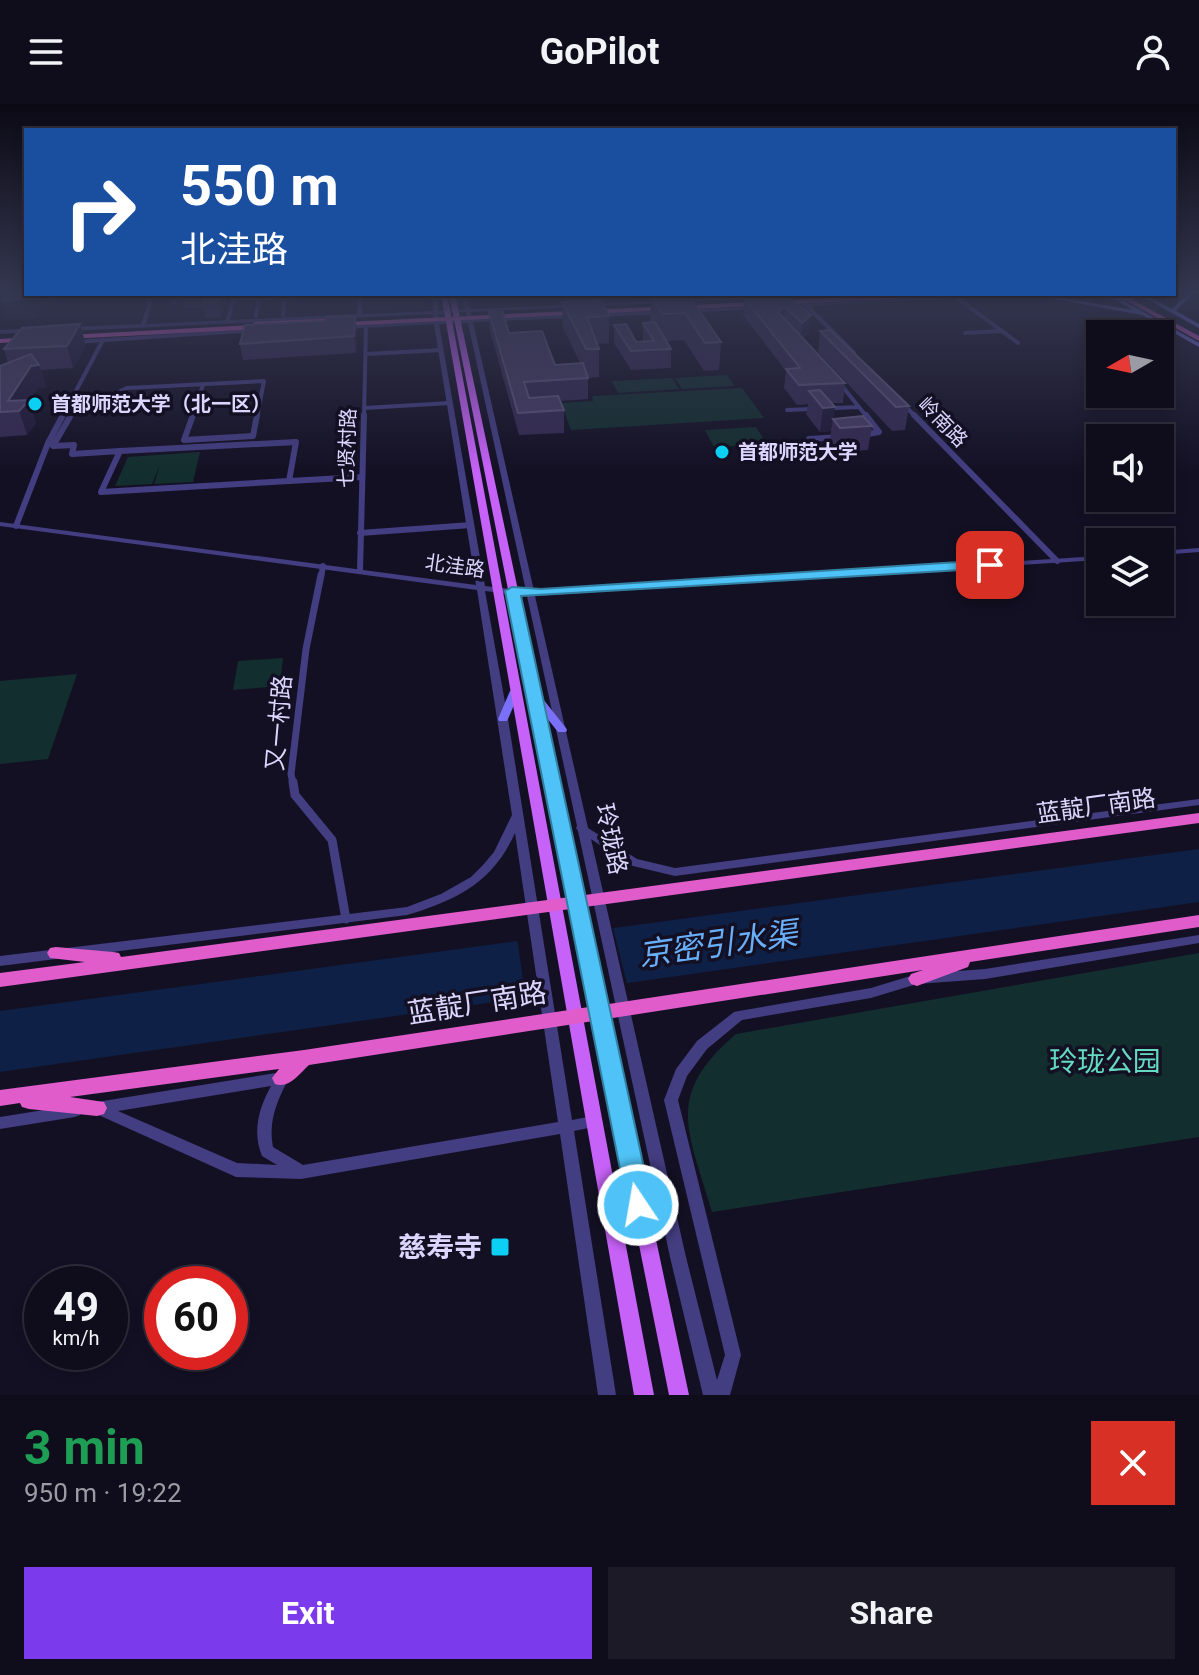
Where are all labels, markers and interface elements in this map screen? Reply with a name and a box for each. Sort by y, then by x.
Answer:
icon: menu [24,30,68,74]
icon: person [1131,30,1175,74]
text: GoPilot [540,31,659,73]
text: 550 m [180,153,339,219]
icon: right [48,160,152,264]
text: 北洼路 [180,229,288,271]
north arrow [1086,320,1174,408]
map controls [1086,320,1174,616]
place label: 首都师范大学（北一区） [51,392,271,416]
street label: 岭南路 [914,392,972,452]
marker: 首都师范大学（北一区） [26,395,44,413]
street label: 七贤村路 [334,408,360,488]
button: sound [1086,424,1174,512]
place label: 首都师范大学 [738,440,858,464]
marker: 首都师范大学 [713,443,731,461]
button: layers [1086,528,1174,616]
pin [956,531,1024,599]
icon: arrive [968,543,1012,587]
street label: 北洼路 [424,550,486,582]
street label: 又一村路 [261,674,297,772]
street label: 蓝靛厂南路 [1035,784,1157,828]
street label: 玲珑路 [590,801,632,877]
water label: 京密引水渠 [636,913,804,974]
street label: 蓝靛厂南路 [405,976,549,1030]
park label: 玲珑公园 [1049,1045,1161,1078]
position arrow [596,1163,680,1247]
place label: 慈寿寺 [398,1231,482,1264]
marker: 慈寿寺 [489,1236,511,1258]
speed limit sign: 60 [144,1266,248,1370]
text: 49 [53,1284,99,1331]
text: km/h [53,1326,99,1350]
text: 3 min [24,1419,145,1476]
button: close [1091,1421,1175,1505]
text: 950 m · 19:22 [24,1478,182,1508]
button: Exit [24,1567,592,1659]
button: Share [608,1567,1175,1659]

